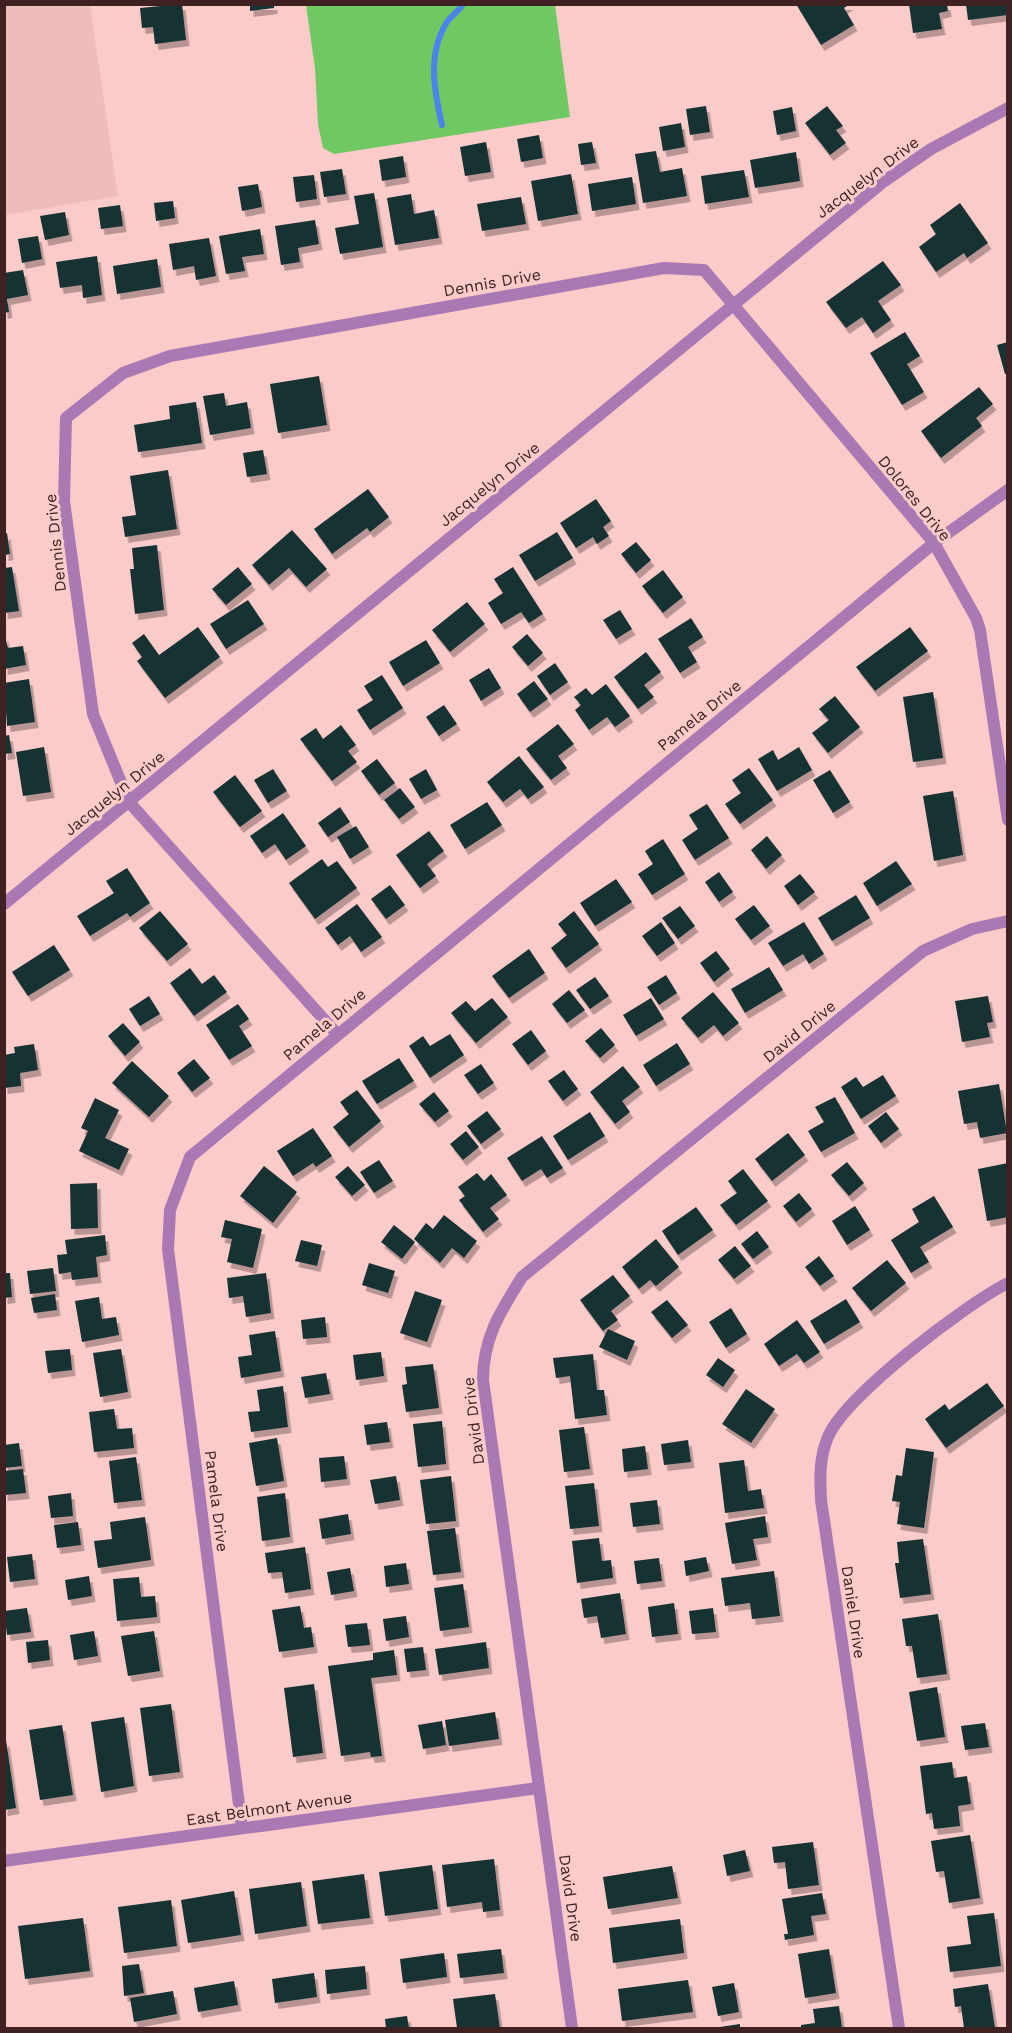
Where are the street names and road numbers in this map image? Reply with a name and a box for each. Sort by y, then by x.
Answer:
street label: Jacquelyn Drive [812,133,922,222]
street label: Dennis Drive [442,265,542,300]
street label: Jacquelyn Drive [435,438,543,531]
street label: Dolores Drive [874,452,955,545]
street label: Dennis Drive [41,493,70,593]
street label: Pamela Drive [654,676,745,755]
street label: Jacquelyn Drive [60,747,168,840]
street label: Pamela Drive [279,984,370,1064]
street label: David Drive [759,996,840,1067]
street label: David Drive [459,1376,488,1466]
street label: Pamela Drive [201,1449,232,1553]
street label: Daniel Drive [838,1564,869,1660]
street label: East Belmont Avenue [185,1787,353,1830]
street label: David Drive [555,1853,586,1943]

